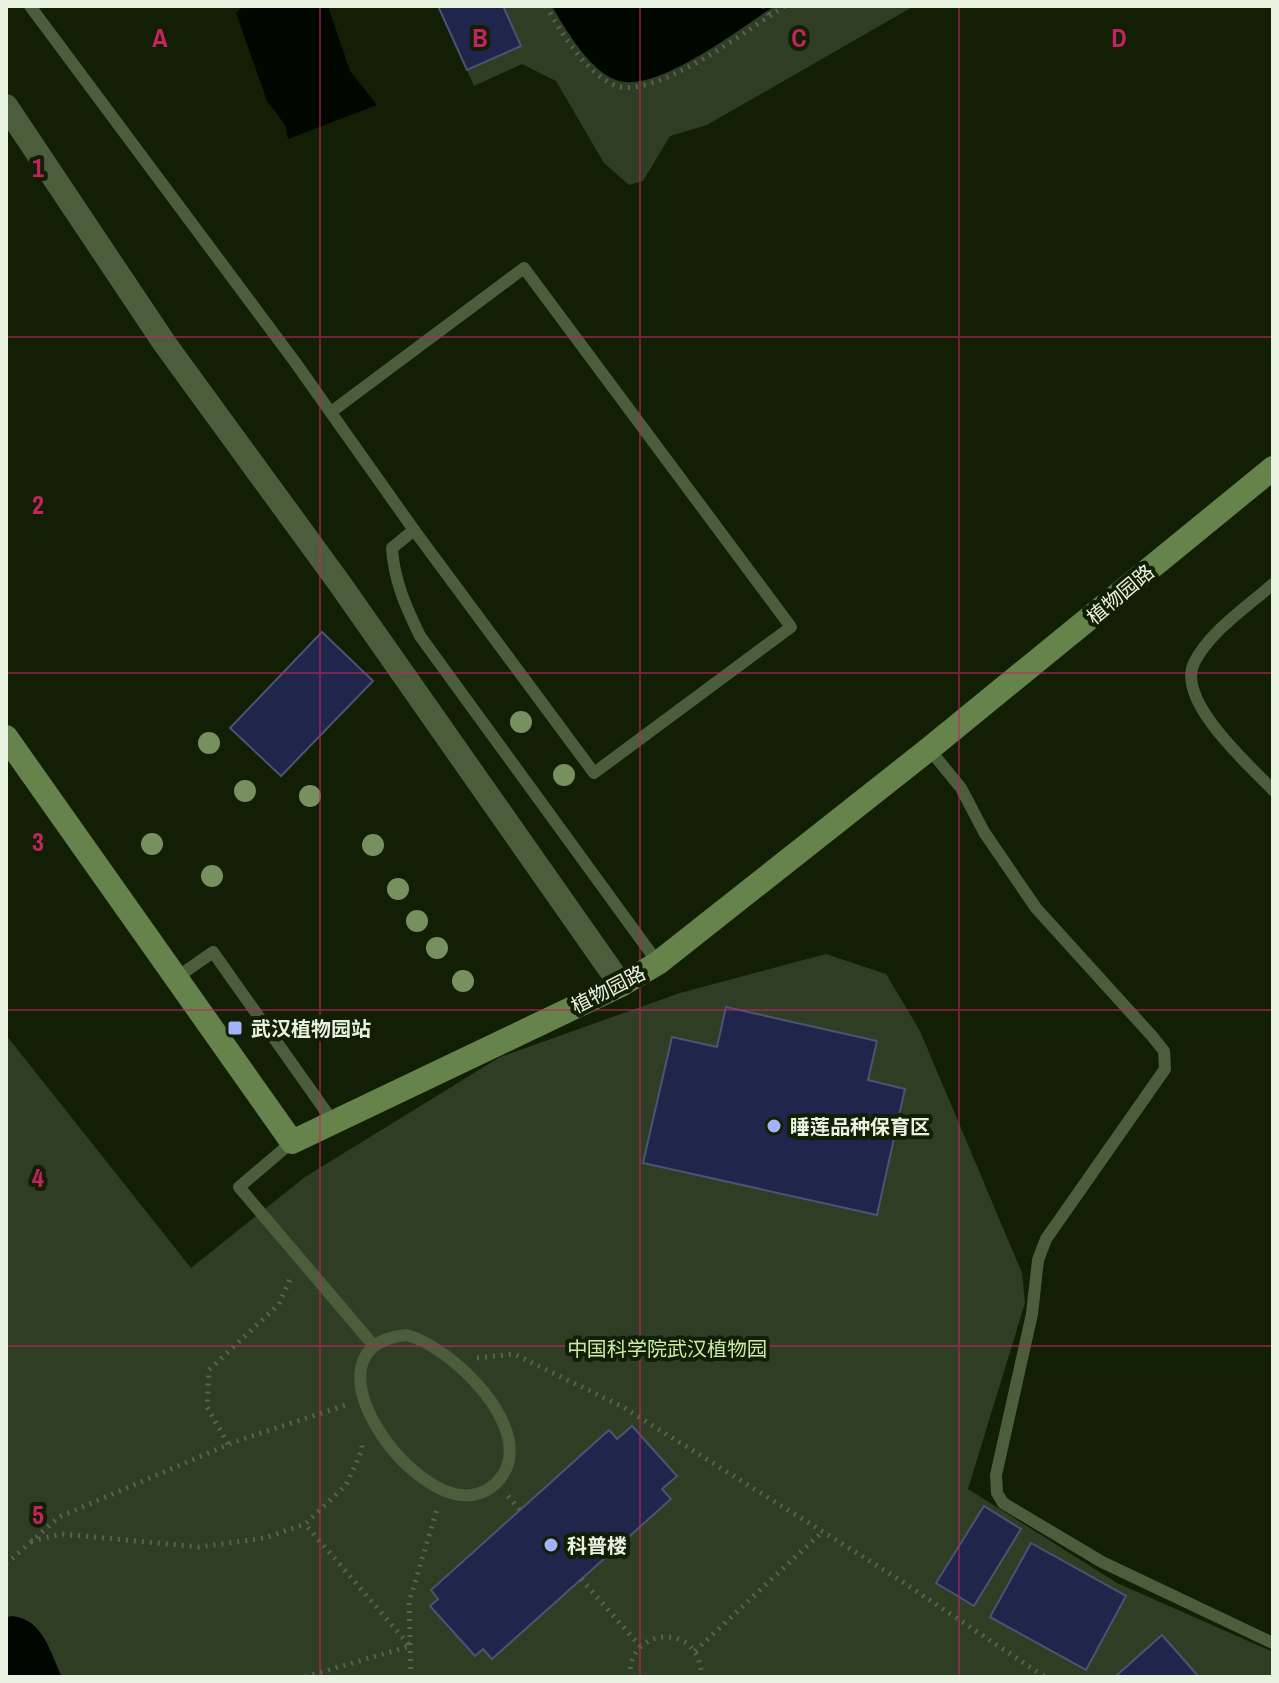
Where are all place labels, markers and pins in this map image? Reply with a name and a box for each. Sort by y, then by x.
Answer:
place label: 武汉植物园站 [251,1015,371,1042]
marker: 武汉植物园站 [226,1019,244,1037]
place label: 睡莲品种保育区 [790,1113,930,1140]
marker: 睡莲品种保育区 [765,1117,783,1135]
place label: 科普楼 [567,1532,627,1559]
marker: 科普楼 [542,1536,560,1554]

